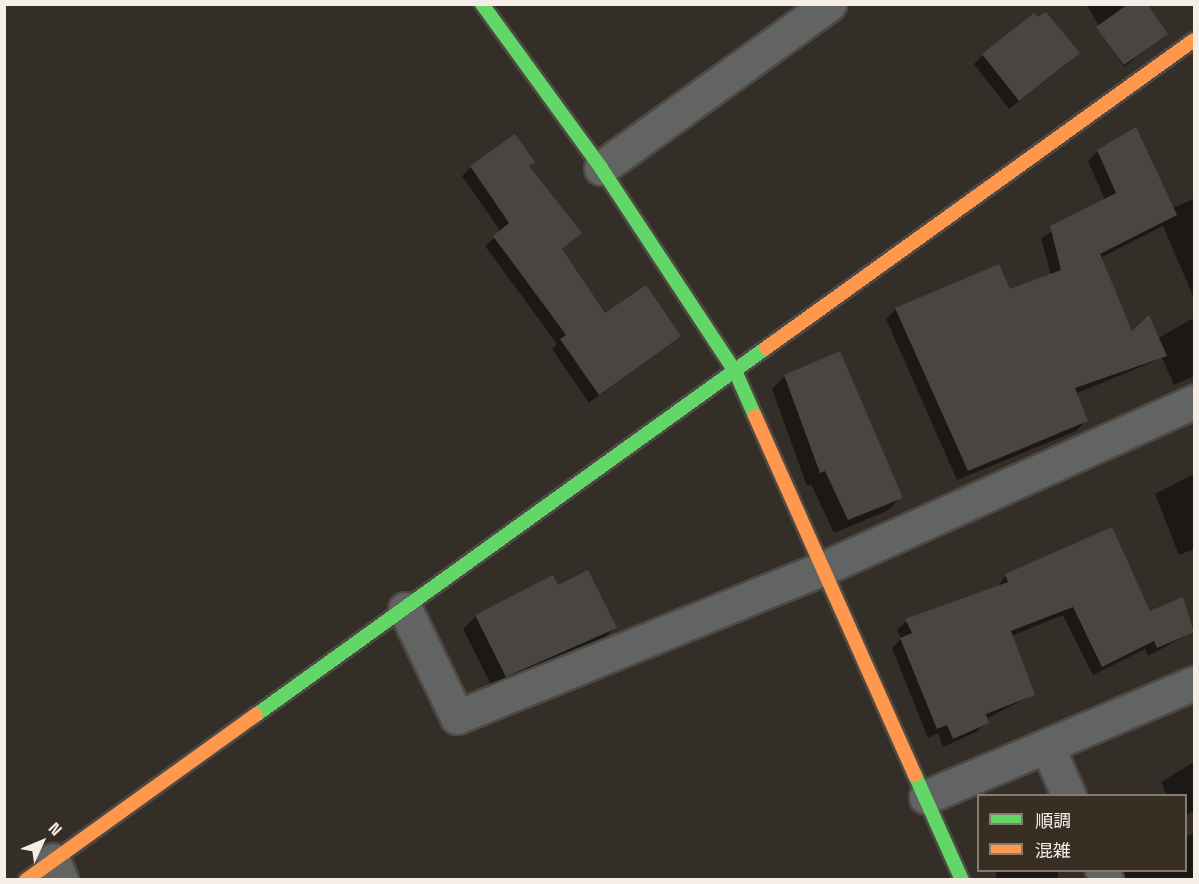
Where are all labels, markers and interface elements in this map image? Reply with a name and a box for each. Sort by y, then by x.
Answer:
legend [977,794,1187,872]
text: 順調 [1035,809,1071,832]
north arrow [12,812,72,872]
text: N [44,818,67,840]
text: 混雑 [1035,839,1071,862]

